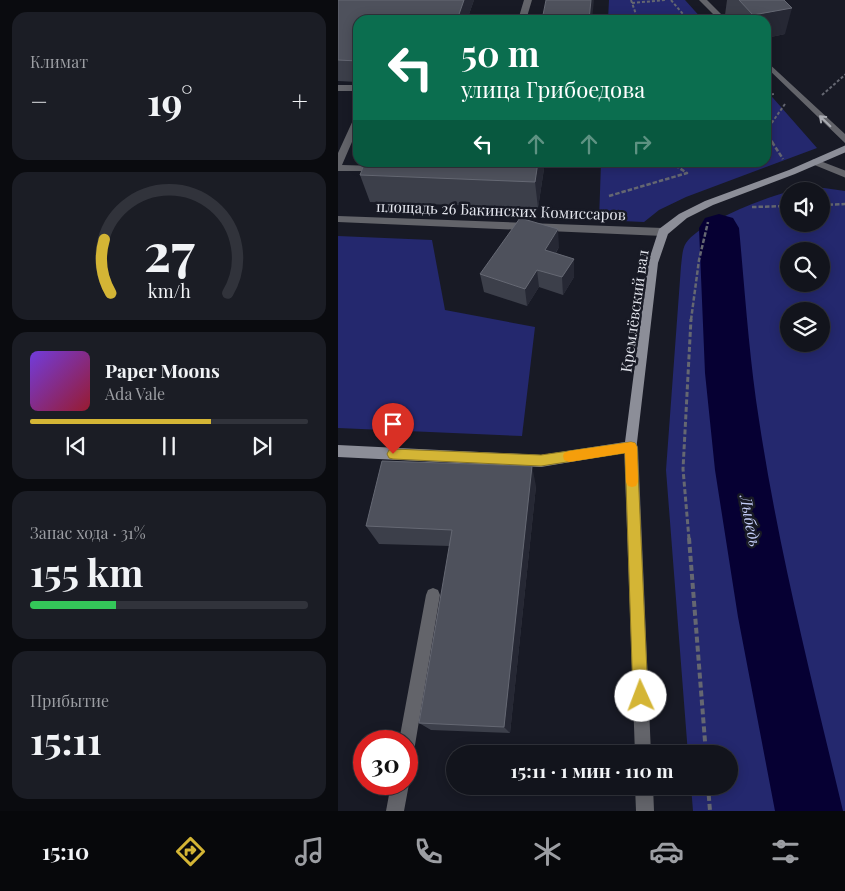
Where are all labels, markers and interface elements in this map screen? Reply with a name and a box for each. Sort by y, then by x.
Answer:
text: 50 m [461,29,539,76]
icon: left [378,35,443,100]
text: Климат [30,51,88,72]
text: улица Грибоедова [461,74,645,104]
text: 19° [147,75,193,126]
text: − [30,82,48,119]
text: + [292,82,308,119]
one-way arrow [818,115,831,127]
icon: left [469,130,497,158]
icon: ahead [522,130,550,158]
icon: ahead [575,130,603,158]
icon: right [628,130,656,158]
map controls [780,182,830,352]
button: sound [780,182,830,232]
street label: площадь 26 Бакинских Комиссаров [376,196,626,224]
text: 27 [144,216,195,285]
button: search [780,242,830,292]
street label: Кремлёвский вал [615,248,653,374]
text: km/h [148,279,191,302]
button: layers [780,302,830,352]
text: Paper Moons [105,357,220,383]
text: Ada Vale [105,383,165,404]
pin [372,403,414,454]
icon: arrive [379,410,407,438]
icon: previous [62,432,90,460]
icon: pause [155,432,183,460]
icon: next [248,432,276,460]
water label: Лыбедь [735,492,766,548]
text: Запас хода · 31% [30,522,146,543]
text: 155 km [30,546,143,597]
position arrow [614,669,666,721]
text: Прибытие [30,690,109,711]
text: 15:11 [30,714,102,765]
speed limit sign: 30 [353,730,418,795]
text: 15:11 · 1 мин · 110 m [511,757,673,783]
icon: directions [173,834,208,869]
icon: music [292,834,327,869]
icon: phone [411,834,446,869]
icon: climate [530,834,565,869]
icon: car [649,834,684,869]
icon: filters [768,834,803,869]
text: 15:10 [42,836,89,866]

